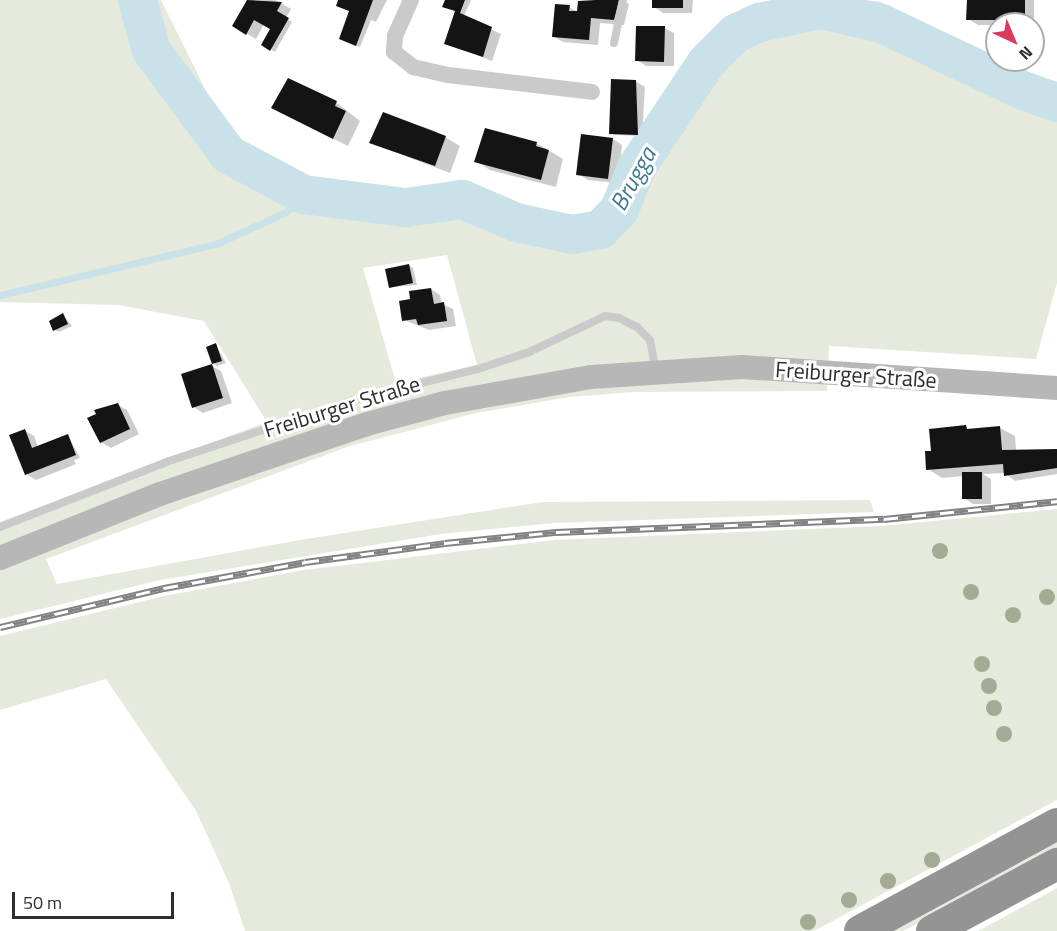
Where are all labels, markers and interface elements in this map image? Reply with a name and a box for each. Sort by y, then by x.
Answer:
north arrow [985,12,1045,72]
text: N [1014,41,1038,66]
water label: Brugga [604,142,662,216]
street label: Freiburger Straße [774,356,938,394]
street label: Freiburger Straße [261,371,423,443]
scale bar [15,880,177,918]
text: 50 m [23,889,62,916]

